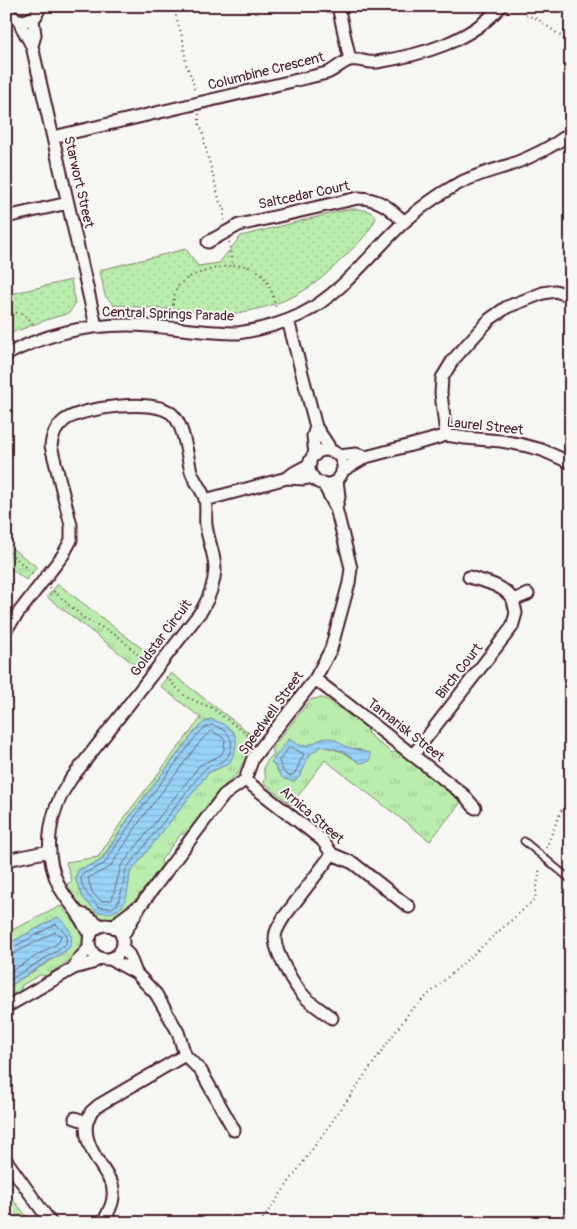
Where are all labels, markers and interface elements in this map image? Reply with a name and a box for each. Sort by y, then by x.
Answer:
street label: Columbine Crescent [206,48,326,94]
street label: Starwort Street [60,134,98,230]
street label: Saltcedar Court [257,177,352,213]
street label: Central Springs Parade [102,303,234,325]
street label: Laurel Street [446,414,525,439]
street label: Goldstar Circuit [127,596,196,680]
street label: Birch Court [432,639,486,702]
street label: Speedwell Street [235,667,307,758]
street label: Tamarisk Street [364,695,448,766]
street label: Arnica Street [277,783,348,848]

